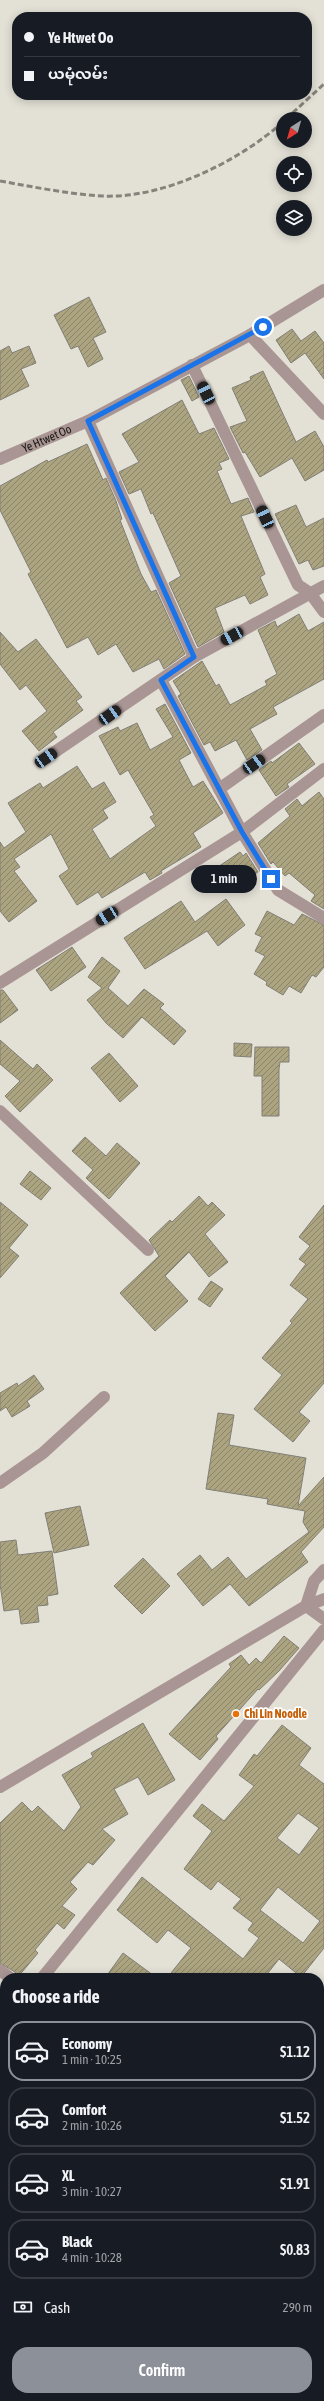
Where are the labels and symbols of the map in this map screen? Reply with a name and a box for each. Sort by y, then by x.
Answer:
north arrow [276,112,312,148]
route start [254,318,272,336]
car [195,380,217,406]
street label: Ye Htwet Oo [20,422,74,456]
car [254,504,276,530]
car [219,625,245,647]
car [97,703,123,727]
car [33,746,59,770]
car [241,752,267,776]
callout: 1 min [191,865,257,893]
route end [262,870,280,888]
car [94,905,120,927]
place label: Chi Lin Noodle [244,1707,308,1721]
marker: Chi Lin Noodle [231,1709,241,1719]

